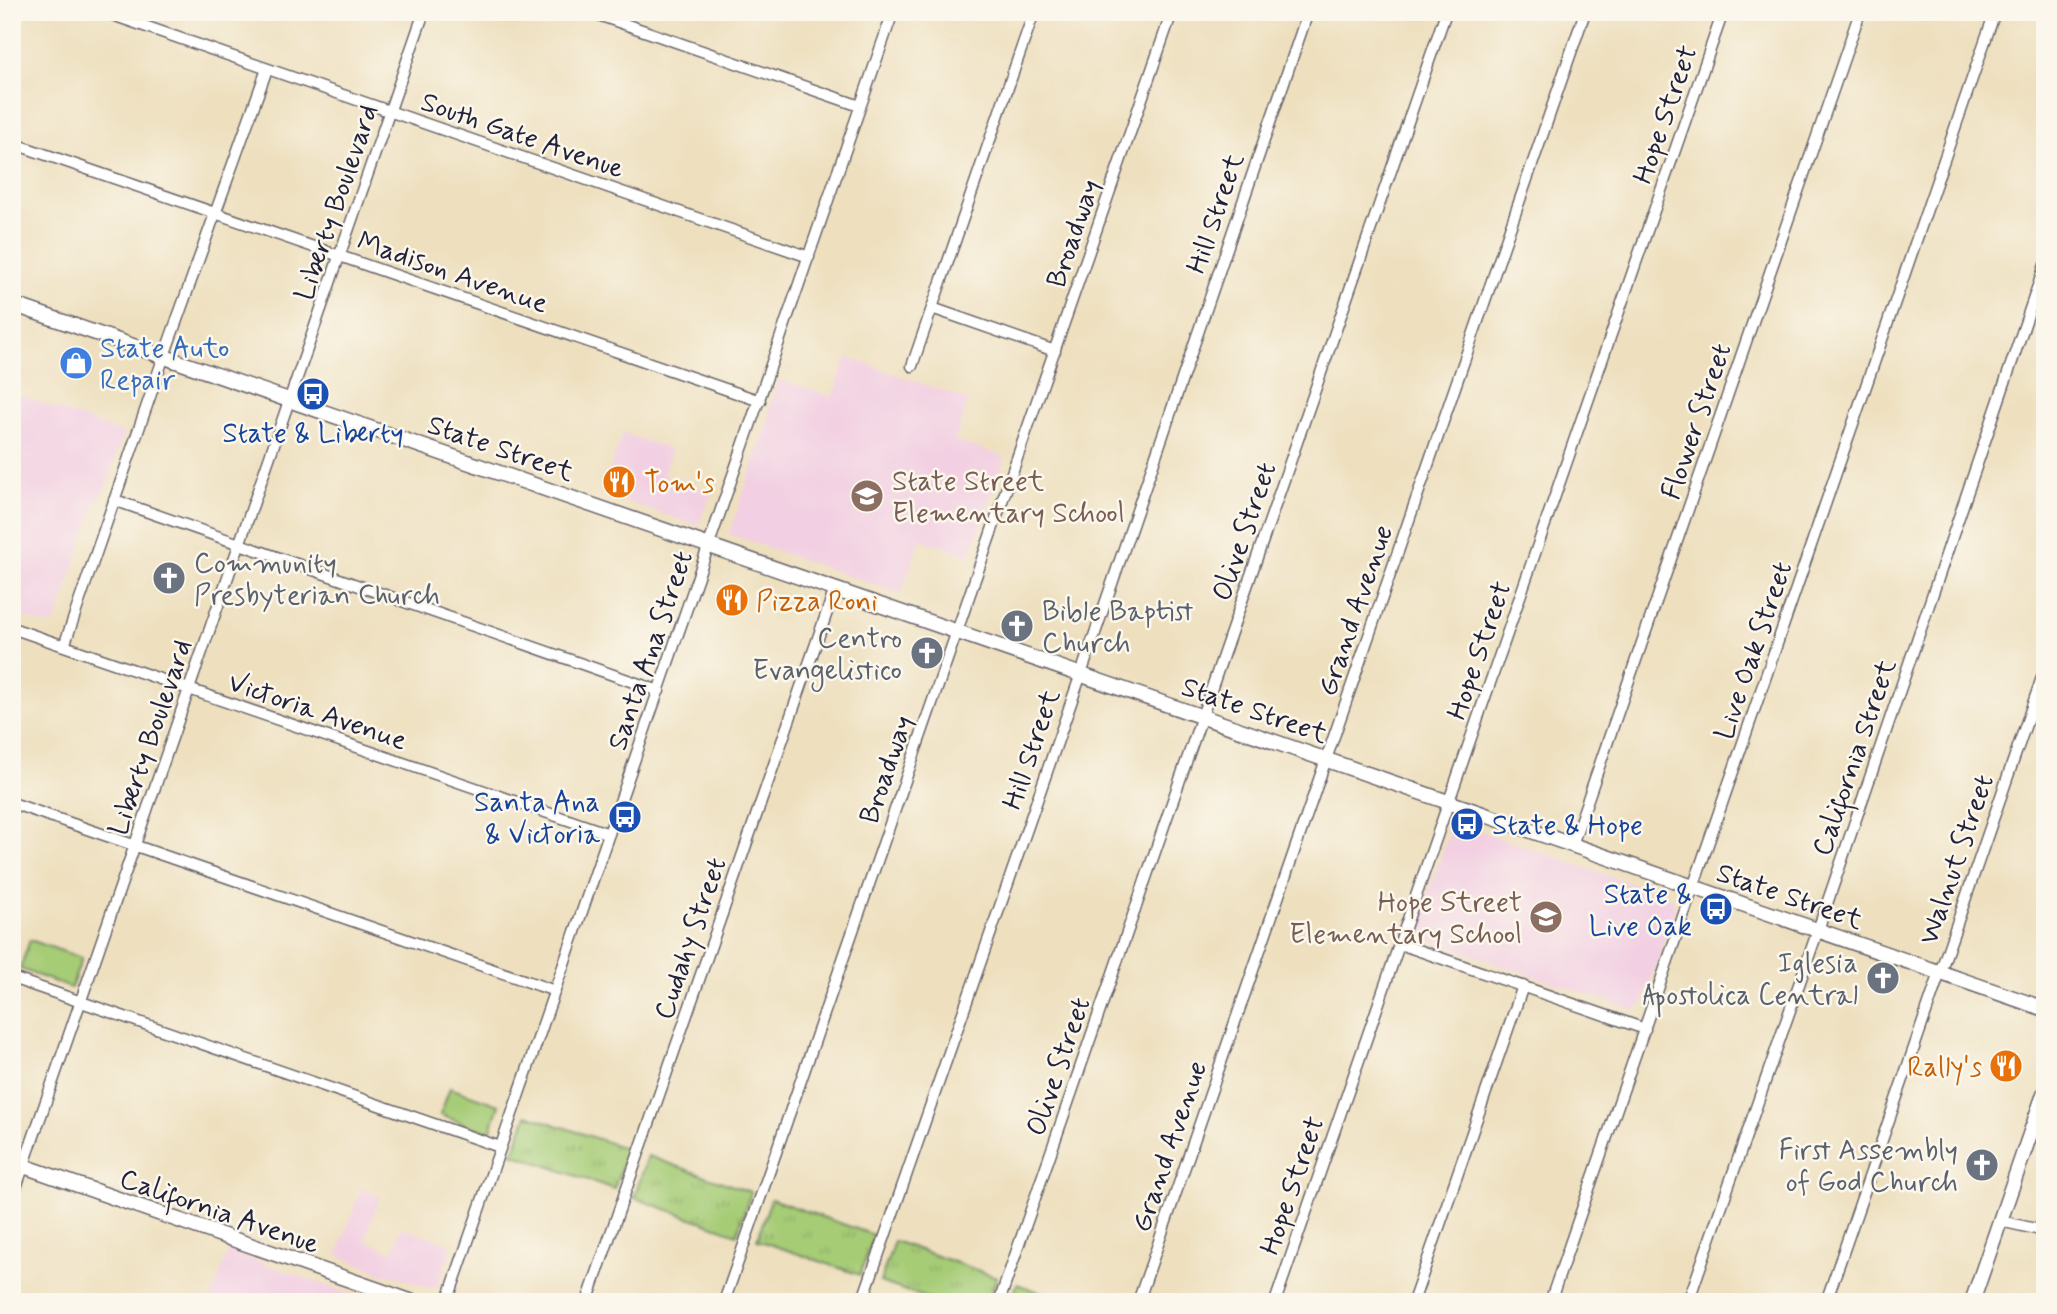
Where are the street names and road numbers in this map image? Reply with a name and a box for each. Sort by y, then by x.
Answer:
street label: Hope Street [1625,41,1707,189]
street label: South Gate Avenue [416,84,629,188]
street label: Liberty Boulevard [287,100,388,306]
street label: Hill Street [1179,148,1254,279]
street label: Broadway [1039,175,1110,293]
street label: Madison Avenue [352,223,552,323]
street label: Flower Street [1653,339,1741,505]
street label: State Street [422,407,579,492]
street label: Olive Street [1204,458,1286,606]
street label: Grand Avenue [1310,520,1403,701]
street label: Santa Ana Street [600,546,703,756]
street label: Live Oak Street [1707,557,1802,745]
street label: Hope Street [1439,577,1521,725]
street label: Liberty Boulevard [101,635,202,841]
street label: California Street [1804,654,1908,862]
street label: Victoria Avenue [223,664,412,760]
street label: State Street [1176,669,1333,754]
street label: Hill Street [995,684,1070,815]
street label: Broadway [852,711,923,829]
street label: Walnut Street [1911,770,2004,950]
street label: Cudahy Street [646,853,736,1025]
street label: State Street [1711,855,1868,940]
street label: Olive Street [1018,993,1100,1141]
street label: Grand Avenue [1124,1056,1217,1237]
street label: Hope Street [1252,1112,1334,1260]
street label: California Avenue [114,1161,324,1266]

